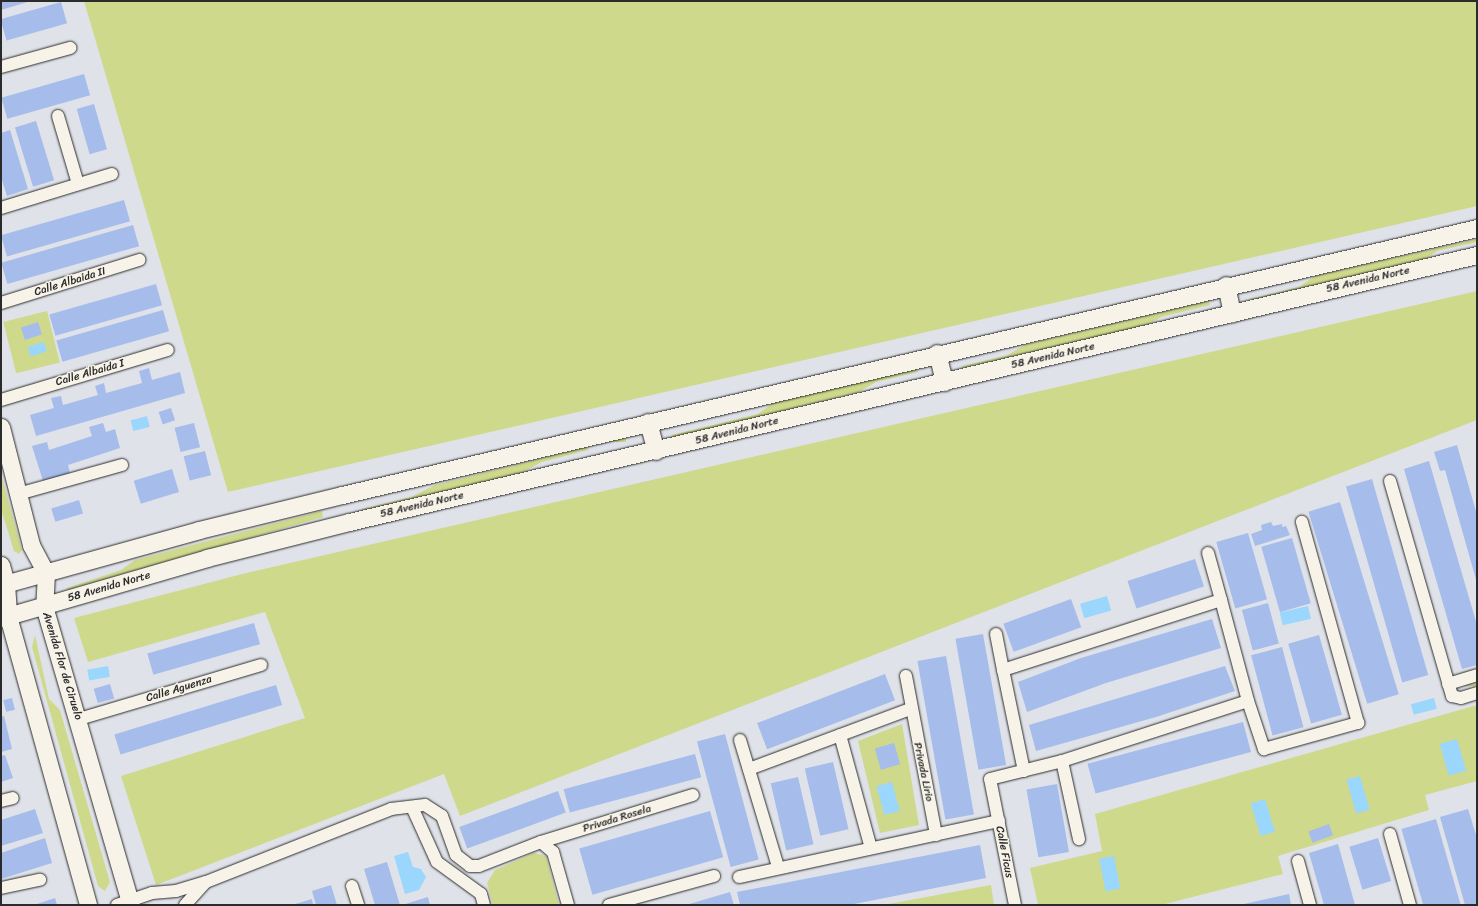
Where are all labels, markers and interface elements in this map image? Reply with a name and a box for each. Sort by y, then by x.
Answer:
street label: 58 Avenida Norte [1325,264,1411,296]
street label: Calle Albaida II [33,265,107,299]
street label: 58 Avenida Norte [1010,340,1096,372]
street label: Calle Albaida I [54,357,126,389]
street label: 58 Avenida Norte [694,414,780,448]
street label: 58 Avenida Norte [379,489,465,521]
street label: 58 Avenida Norte [66,569,152,605]
street label: Avenida Flor de Ciruelo [39,611,85,721]
street label: Calle Aguenza [144,673,214,705]
street label: Privada Lirio [910,741,936,803]
street label: Privada Rosela [581,802,653,836]
street label: Calle Ficus [992,825,1016,879]

